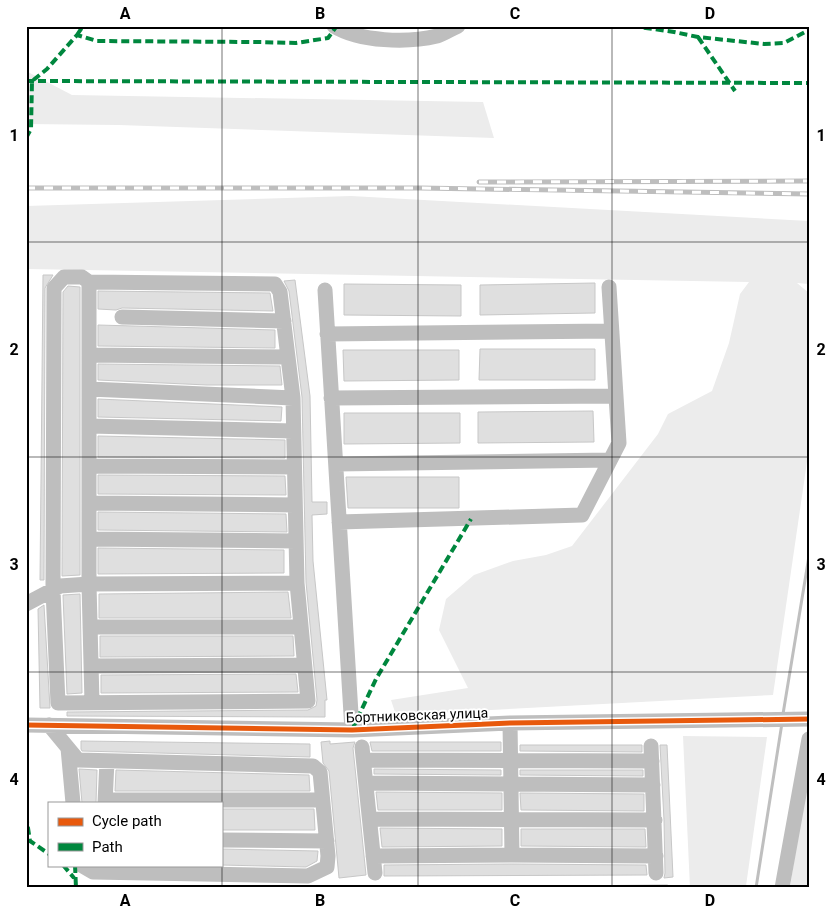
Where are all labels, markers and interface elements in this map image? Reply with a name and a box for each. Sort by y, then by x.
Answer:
text: A [120,4,131,23]
text: B [315,4,325,23]
text: C [510,4,520,23]
text: D [705,4,715,23]
text: 1 [9,126,19,145]
text: 1 [816,126,826,145]
text: 2 [9,340,19,359]
text: 2 [816,340,826,359]
text: 3 [9,555,19,574]
text: 3 [816,555,826,574]
street label: Бортниковская улица [345,705,489,725]
text: 4 [9,770,19,789]
text: 4 [816,770,826,789]
legend [48,802,222,866]
text: Cycle path [92,812,162,830]
text: Path [92,838,123,856]
text: A [120,891,131,910]
text: B [315,891,325,910]
text: C [510,891,520,910]
text: D [705,891,715,910]

